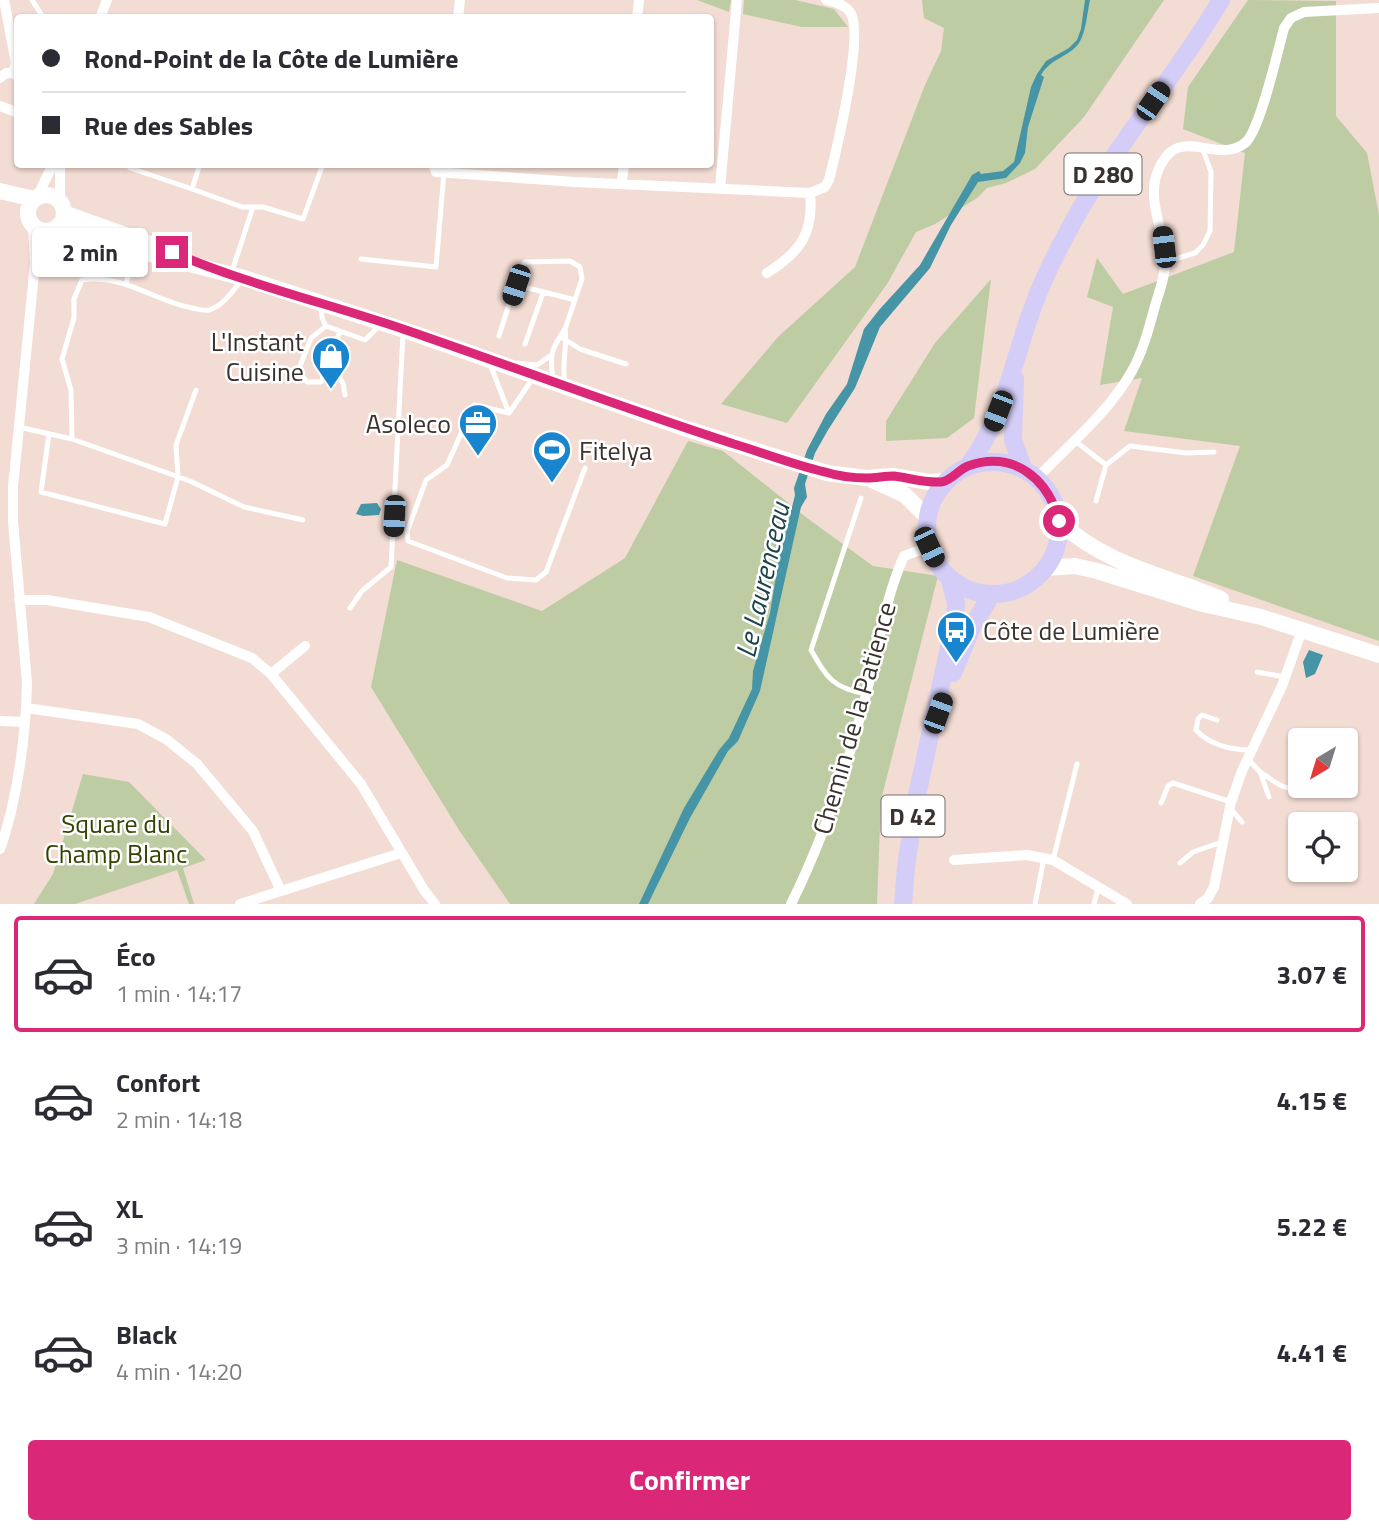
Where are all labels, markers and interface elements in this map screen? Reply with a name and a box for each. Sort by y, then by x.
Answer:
text: Rond-Point de la Côte de Lumière [84,39,459,78]
car [1133,78,1174,124]
text: Rue des Sables [84,106,253,145]
road number: D 280 [1064,154,1142,194]
car [1152,225,1177,269]
callout: 2 min [32,228,148,276]
text: 2 min [62,235,118,270]
route end [156,236,188,268]
car [500,262,533,308]
place label: L'Instant Cuisine [211,322,304,391]
shop icon: L'Instant Cuisine [310,335,352,390]
car [981,388,1016,434]
office icon: Asoleco [457,402,499,457]
place label: Asoleco [366,404,451,443]
sports icon: Fitelya [531,429,573,484]
place label: Fitelya [579,431,652,470]
car [383,494,406,538]
water label: Le Laurenceau [723,496,801,662]
route start [1043,505,1075,537]
car [911,524,948,570]
street label: Chemin de la Patience [802,597,906,839]
bus stop icon: Côte de Lumière [935,609,977,664]
place label: Côte de Lumière [983,611,1160,650]
car [921,690,956,736]
north arrow [1288,728,1358,798]
map controls [1288,728,1358,882]
road number: D 42 [881,796,944,836]
park label: Square du Champ Blanc [45,804,187,873]
button: locate [1288,812,1358,882]
text: Éco [116,937,156,976]
icon: car [32,943,95,1006]
text: 3.07 € [1276,955,1347,994]
text: 1 min · 14:17 [116,976,242,1011]
text: Confort [116,1063,200,1102]
icon: car [32,1069,95,1132]
text: 4.15 € [1276,1081,1347,1120]
text: 2 min · 14:18 [116,1102,242,1137]
text: XL [116,1189,143,1228]
icon: car [32,1195,95,1258]
text: 5.22 € [1276,1207,1347,1246]
text: 3 min · 14:19 [116,1228,242,1263]
text: Black [116,1315,177,1354]
icon: car [32,1321,95,1384]
text: 4.41 € [1276,1333,1347,1372]
text: 4 min · 14:20 [116,1354,242,1389]
button: Confirmer [28,1440,1351,1520]

